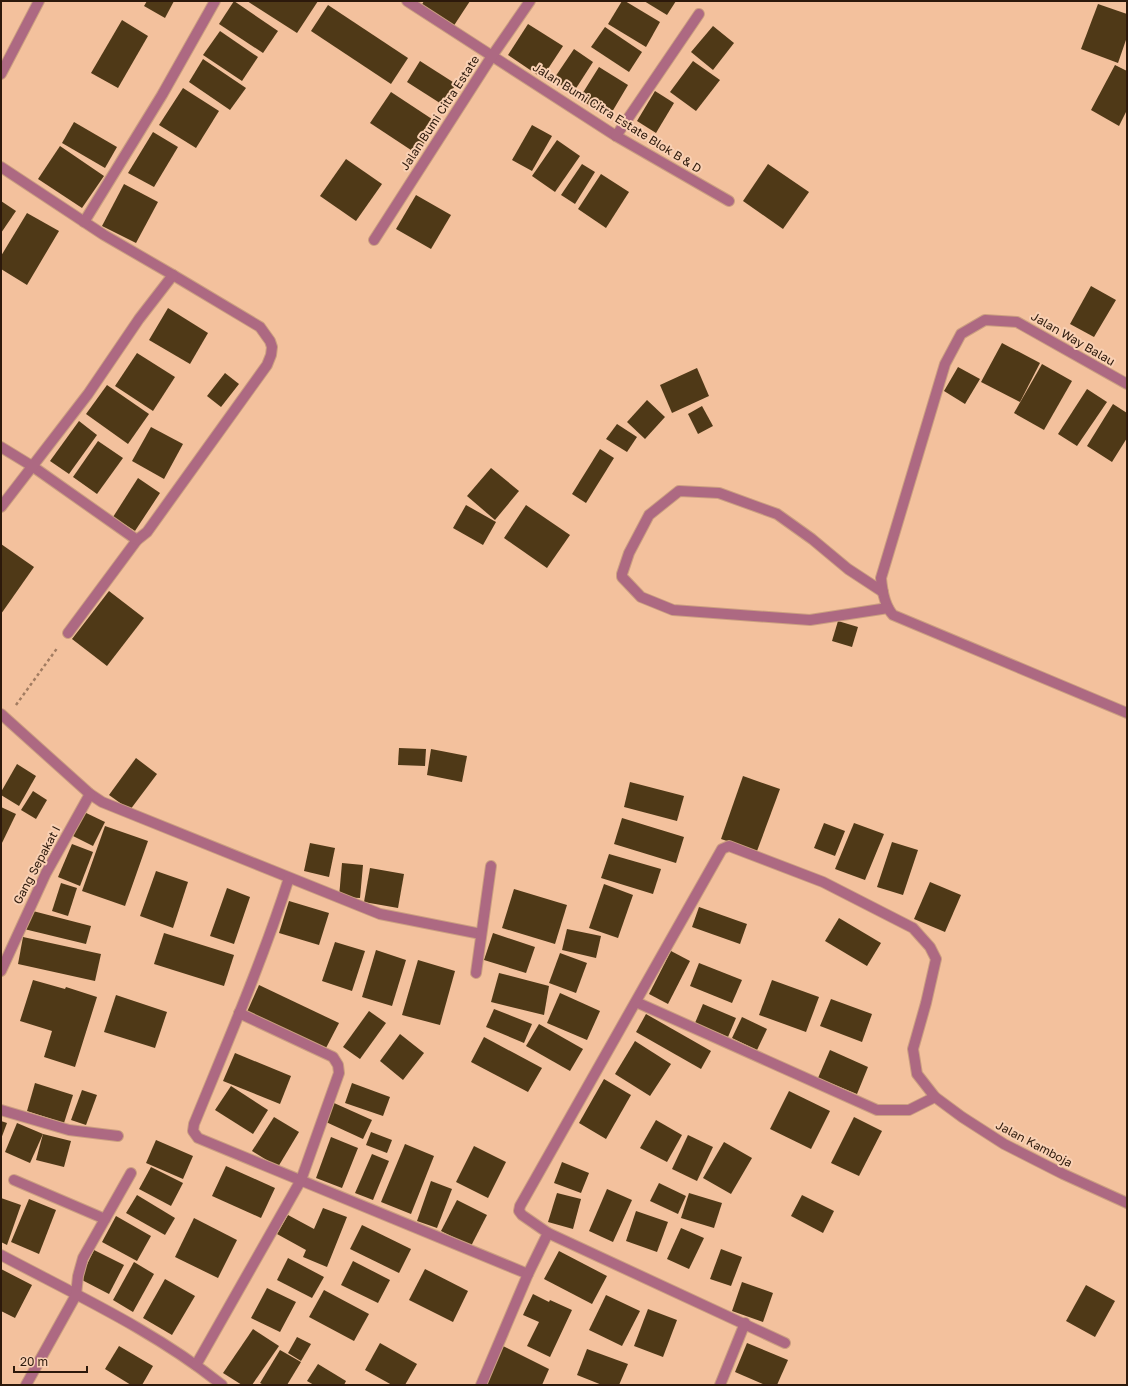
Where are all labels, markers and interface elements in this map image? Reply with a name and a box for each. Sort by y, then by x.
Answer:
street label: Jalan Bumi Citra Estate [397,52,482,173]
street label: Jalan Bumi Citra Estate Blok B & D [530,59,704,176]
street label: Jalan Way Balau [1029,308,1118,369]
street label: Gang Sepakat I [10,823,64,907]
street label: Jalan Kamboja [993,1117,1075,1170]
scale bar [14,1348,87,1374]
text: 20 m [20,1354,48,1369]

